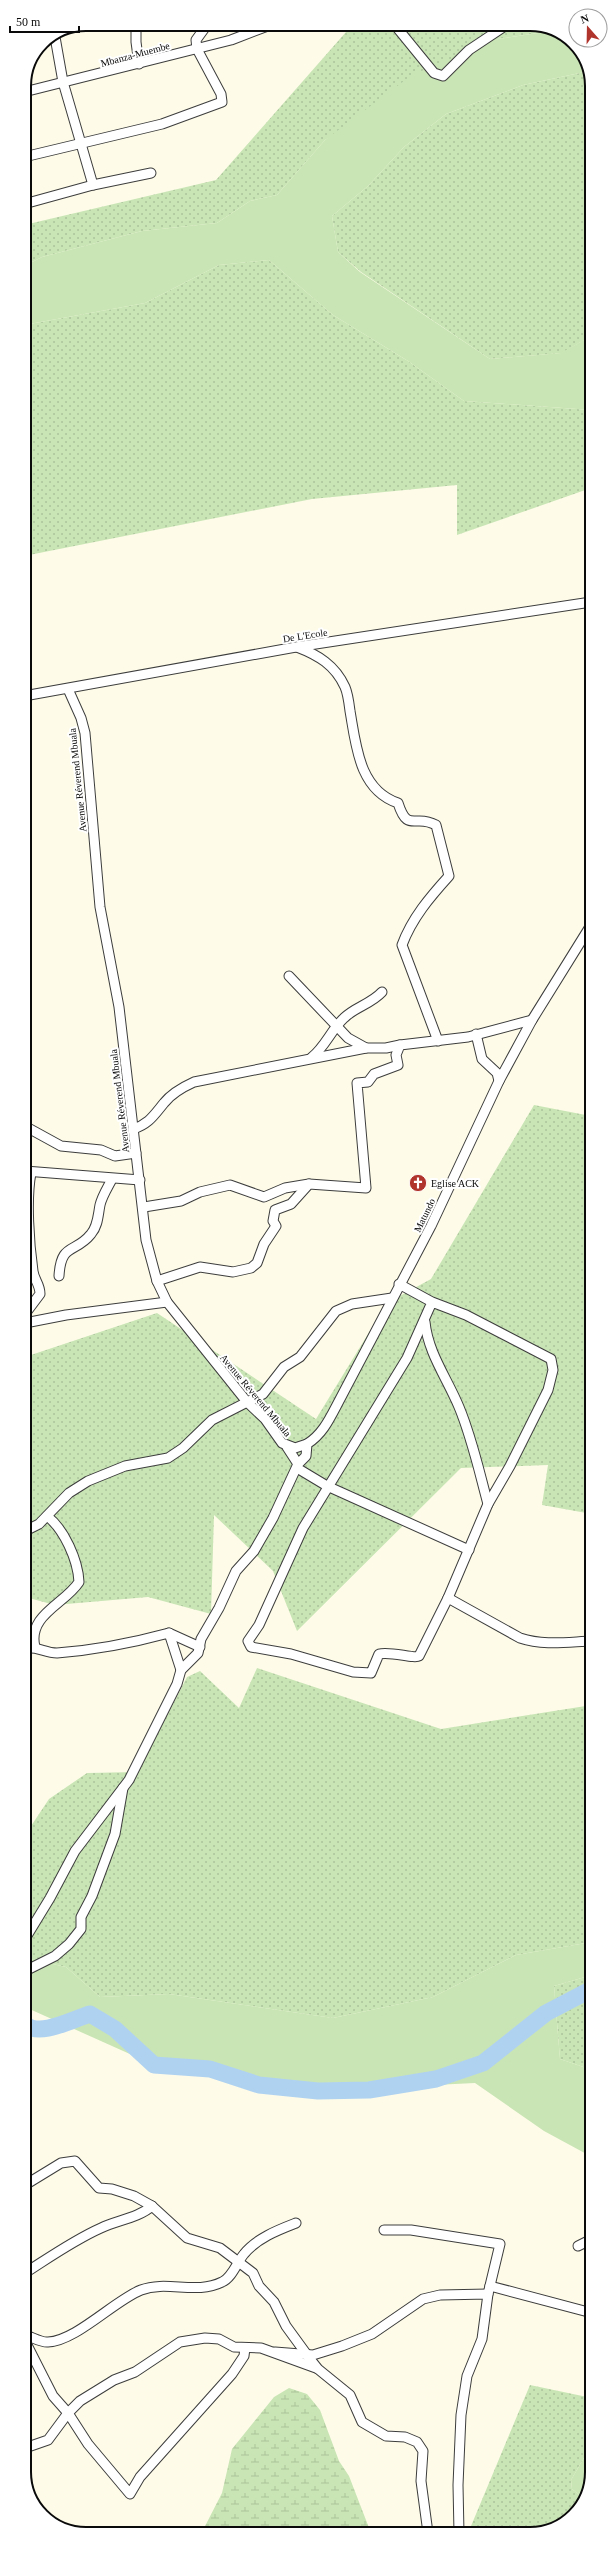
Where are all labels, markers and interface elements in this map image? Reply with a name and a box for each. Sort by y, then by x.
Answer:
scale bar [10,8,79,34]
north arrow [568,8,608,48]
text: N [579,12,590,26]
text: 50 m [16,15,41,29]
street label: Mbanza-Muembe [99,40,171,69]
street label: De L'Ecole [282,626,329,644]
street label: Avenue Réverend Mbuala [67,727,88,832]
street label: Avenue Réverend Mbuala [108,1048,131,1153]
church icon: Eglise ACK [408,1173,428,1193]
place label: Eglise ACK [431,1178,480,1189]
street label: Matundo [412,1197,437,1234]
street label: Avenue Réverend Mbuala [218,1352,294,1439]

